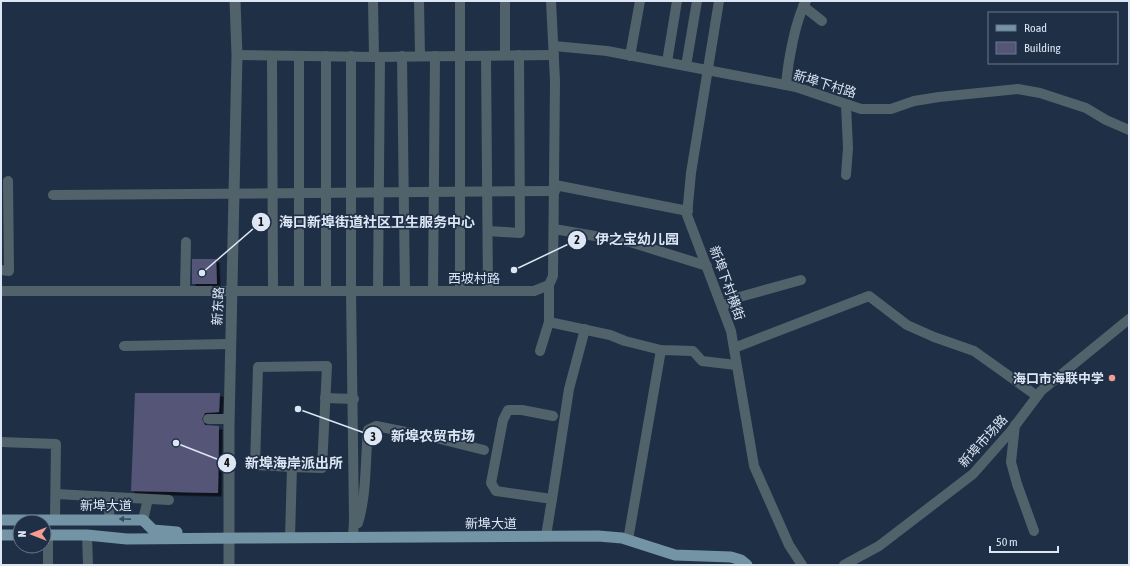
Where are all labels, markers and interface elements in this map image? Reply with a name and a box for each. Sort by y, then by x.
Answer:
legend [988,12,1118,64]
text: Road [1024,21,1047,35]
text: Building [1024,41,1062,55]
street label: 新埠下村路 [792,67,858,101]
callout: 海口新埠街道社区卫生服务中心 [251,209,483,235]
text: 海口新埠街道社区卫生服务中心 [279,214,475,230]
text: 1 [258,215,264,229]
callout: 伊之宝幼儿园 [567,227,687,253]
text: 伊之宝幼儿园 [595,231,679,247]
text: 2 [574,233,580,247]
street label: 新埠下村横街 [707,244,747,322]
street label: 西坡村路 [448,271,500,286]
street label: 新东路 [209,286,227,326]
place label: 海口市海联中学 [1013,371,1104,386]
marker: 海口市海联中学 [1107,373,1117,383]
street label: 新埠市场路 [956,412,1010,470]
callout: 新埠农贸市场 [363,423,483,449]
text: 新埠农贸市场 [391,428,475,444]
text: 3 [370,430,376,444]
callout: 新埠海岸派出所 [217,450,351,476]
text: 新埠海岸派出所 [245,455,343,471]
text: 4 [223,456,230,470]
street label: 新埠大道 [80,498,132,513]
north arrow [12,514,52,554]
one-way arrow [118,516,131,522]
street label: 新埠大道 [465,516,517,531]
scale bar [990,528,1058,554]
text: N [16,531,28,537]
text: 50 m [996,535,1018,549]

